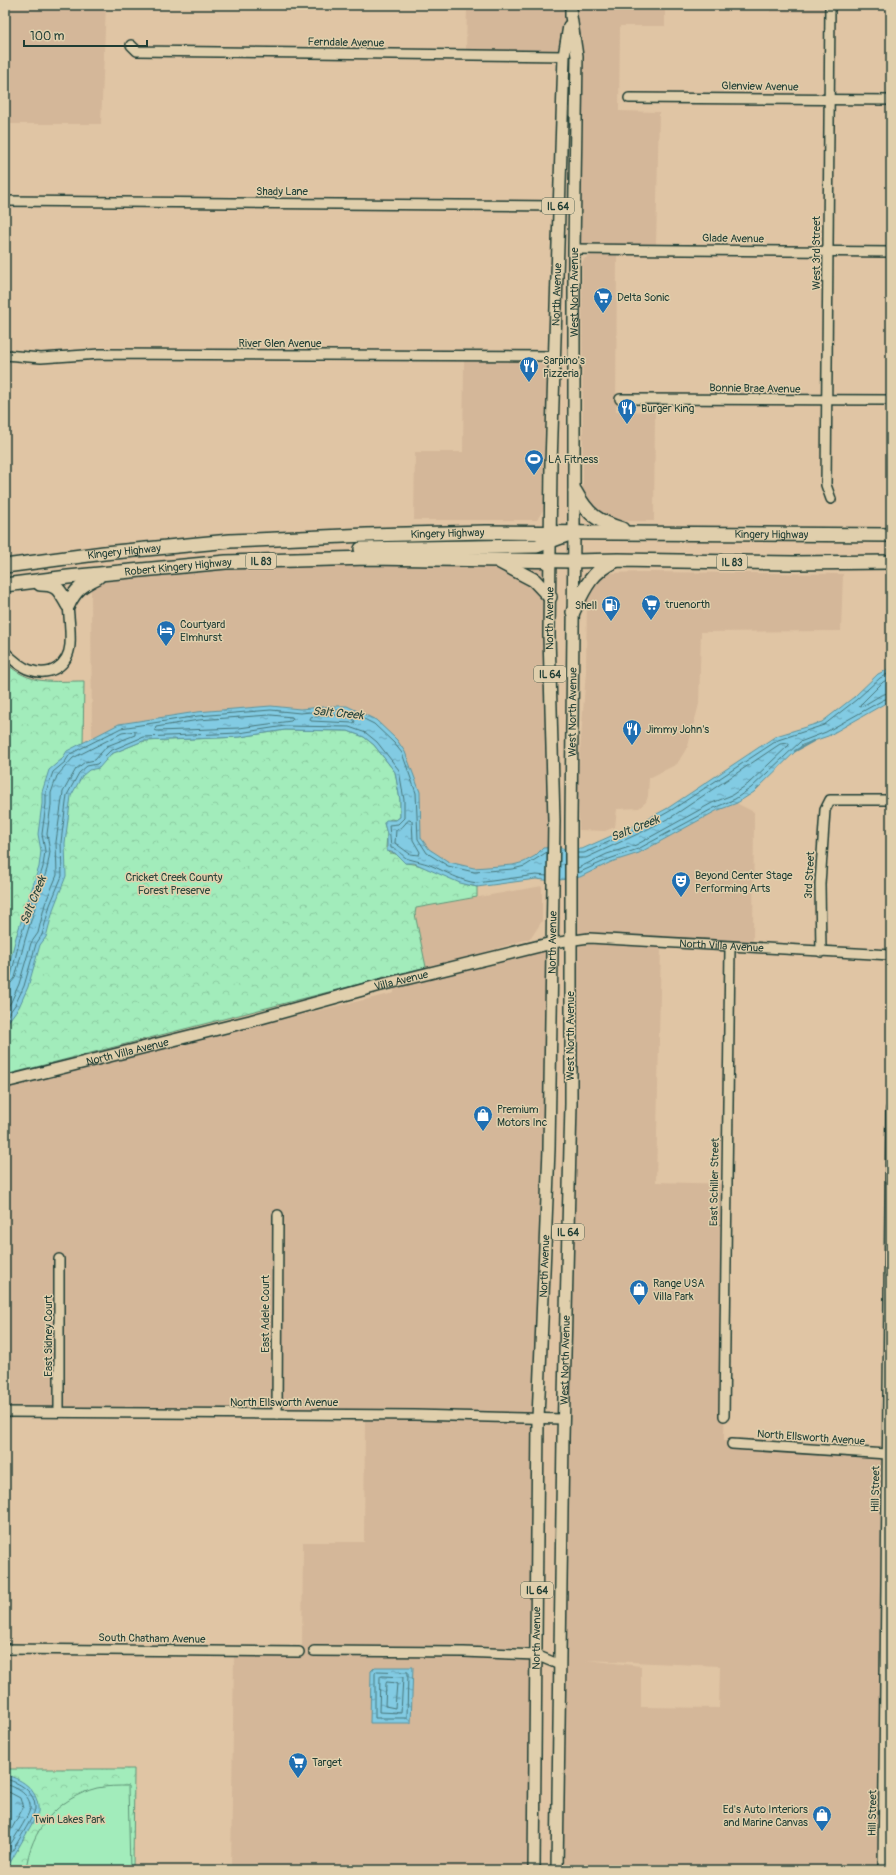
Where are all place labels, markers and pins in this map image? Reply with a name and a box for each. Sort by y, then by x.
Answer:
supermarket icon: Delta Sonic [592,286,614,314]
place label: Delta Sonic [617,291,670,304]
place label: Sarpino's Pizzeria [543,354,585,380]
restaurant icon: Sarpino's Pizzeria [518,355,540,383]
restaurant icon: Burger King [616,397,638,425]
place label: Burger King [641,402,695,415]
sports icon: LA Fitness [523,448,545,476]
place label: LA Fitness [548,453,598,466]
supermarket icon: truenorth [640,593,662,621]
fuel station icon: Shell [600,594,622,622]
place label: truenorth [664,598,710,611]
place label: Shell [575,599,597,612]
place label: Courtyard Elmhurst [180,618,226,644]
hotel icon: Courtyard Elmhurst [155,619,177,647]
restaurant icon: Jimmy John's [621,718,643,746]
place label: Jimmy John's [646,723,709,736]
place label: Beyond Center Stage Performing Arts [695,869,793,895]
theatre icon: Beyond Center Stage Performing Arts [670,870,692,898]
place label: Premium Motors Inc [497,1103,548,1129]
shop icon: Premium Motors Inc [472,1104,494,1132]
place label: Range USA Villa Park [653,1277,705,1303]
shop icon: Range USA Villa Park [628,1278,650,1306]
supermarket icon: Target [287,1751,309,1779]
place label: Target [312,1756,342,1769]
place label: Ed's Auto Interiors and Marine Canvas [723,1803,808,1829]
shop icon: Ed's Auto Interiors and Marine Canvas [811,1804,833,1832]

